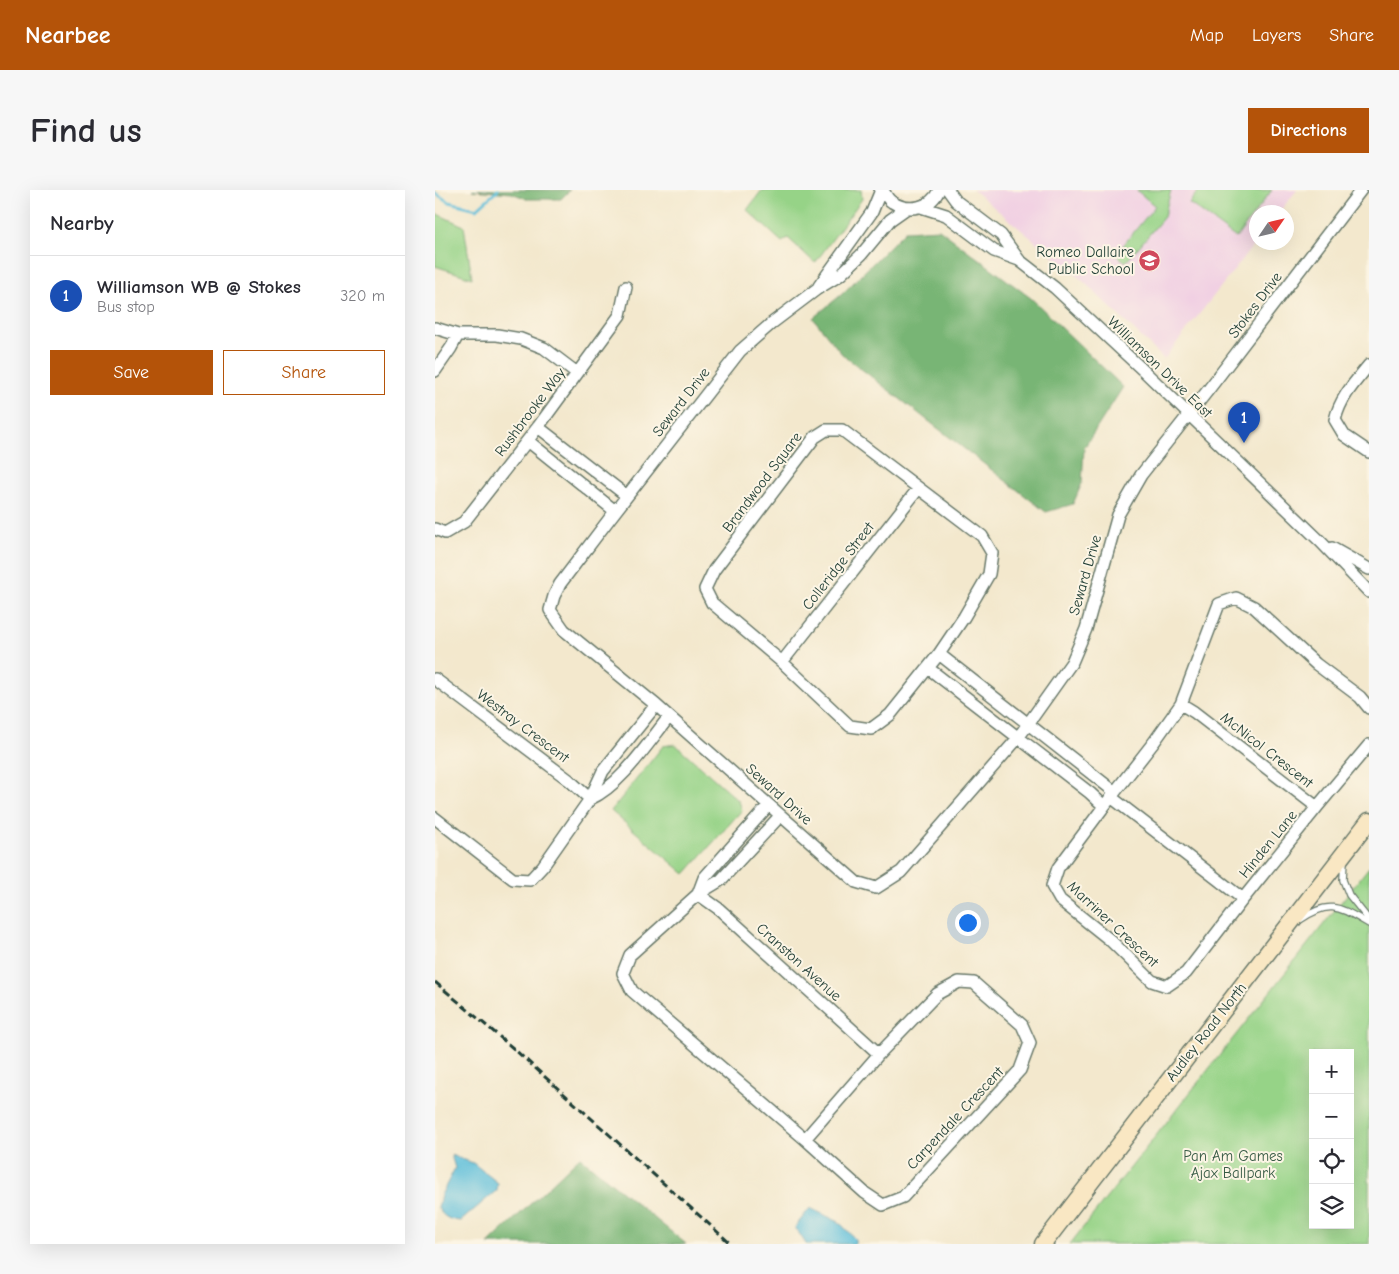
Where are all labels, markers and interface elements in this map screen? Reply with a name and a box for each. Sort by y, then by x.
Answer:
text: Nearbee [25,21,110,49]
text: Map [1190,25,1224,46]
text: Layers [1252,25,1301,46]
text: Share [1329,25,1374,46]
button: Directions [1248,108,1369,153]
text: Find us [30,110,142,151]
north arrow [1249,205,1294,250]
text: Nearby [50,211,114,235]
place label: Romeo Dallaire Public School [1036,243,1134,278]
school or university icon: Romeo Dallaire Public School [1138,249,1162,273]
street label: Stokes Drive [1224,268,1286,342]
text: Williamson WB @ Stokes [97,276,301,298]
text: 1 [63,287,69,305]
text: 320 m [340,287,385,305]
text: Bus stop [97,298,155,316]
street label: Williamson Drive East [1104,312,1217,422]
button: Save [50,350,213,395]
button: Share [223,350,385,395]
street label: Seward Drive [648,363,714,440]
street label: Rushbrooke Way [491,364,569,460]
pin: 1 [1228,402,1260,443]
street label: Brandwood Square [718,428,806,536]
street label: Colleridge Street [798,518,878,614]
street label: Seward Drive [1065,532,1105,617]
street label: Westray Crescent [473,685,573,767]
street label: McNicol Crescent [1217,708,1317,792]
street label: Seward Drive [742,760,816,829]
street label: Hinden Lane [1235,806,1301,882]
street label: Marriner Crescent [1064,877,1163,971]
your location [955,910,981,936]
street label: Cranston Avenue [753,919,845,1005]
street label: Audley Road North [1162,979,1250,1085]
map controls [1309,1049,1354,1229]
button: + [1309,1049,1354,1094]
street label: Carpendale Crescent [903,1062,1008,1173]
button: − [1309,1094,1354,1139]
button: locate [1309,1139,1354,1184]
park label: Pan Am Games Ajax Ballpark [1183,1147,1283,1182]
button: layers [1309,1184,1354,1229]

